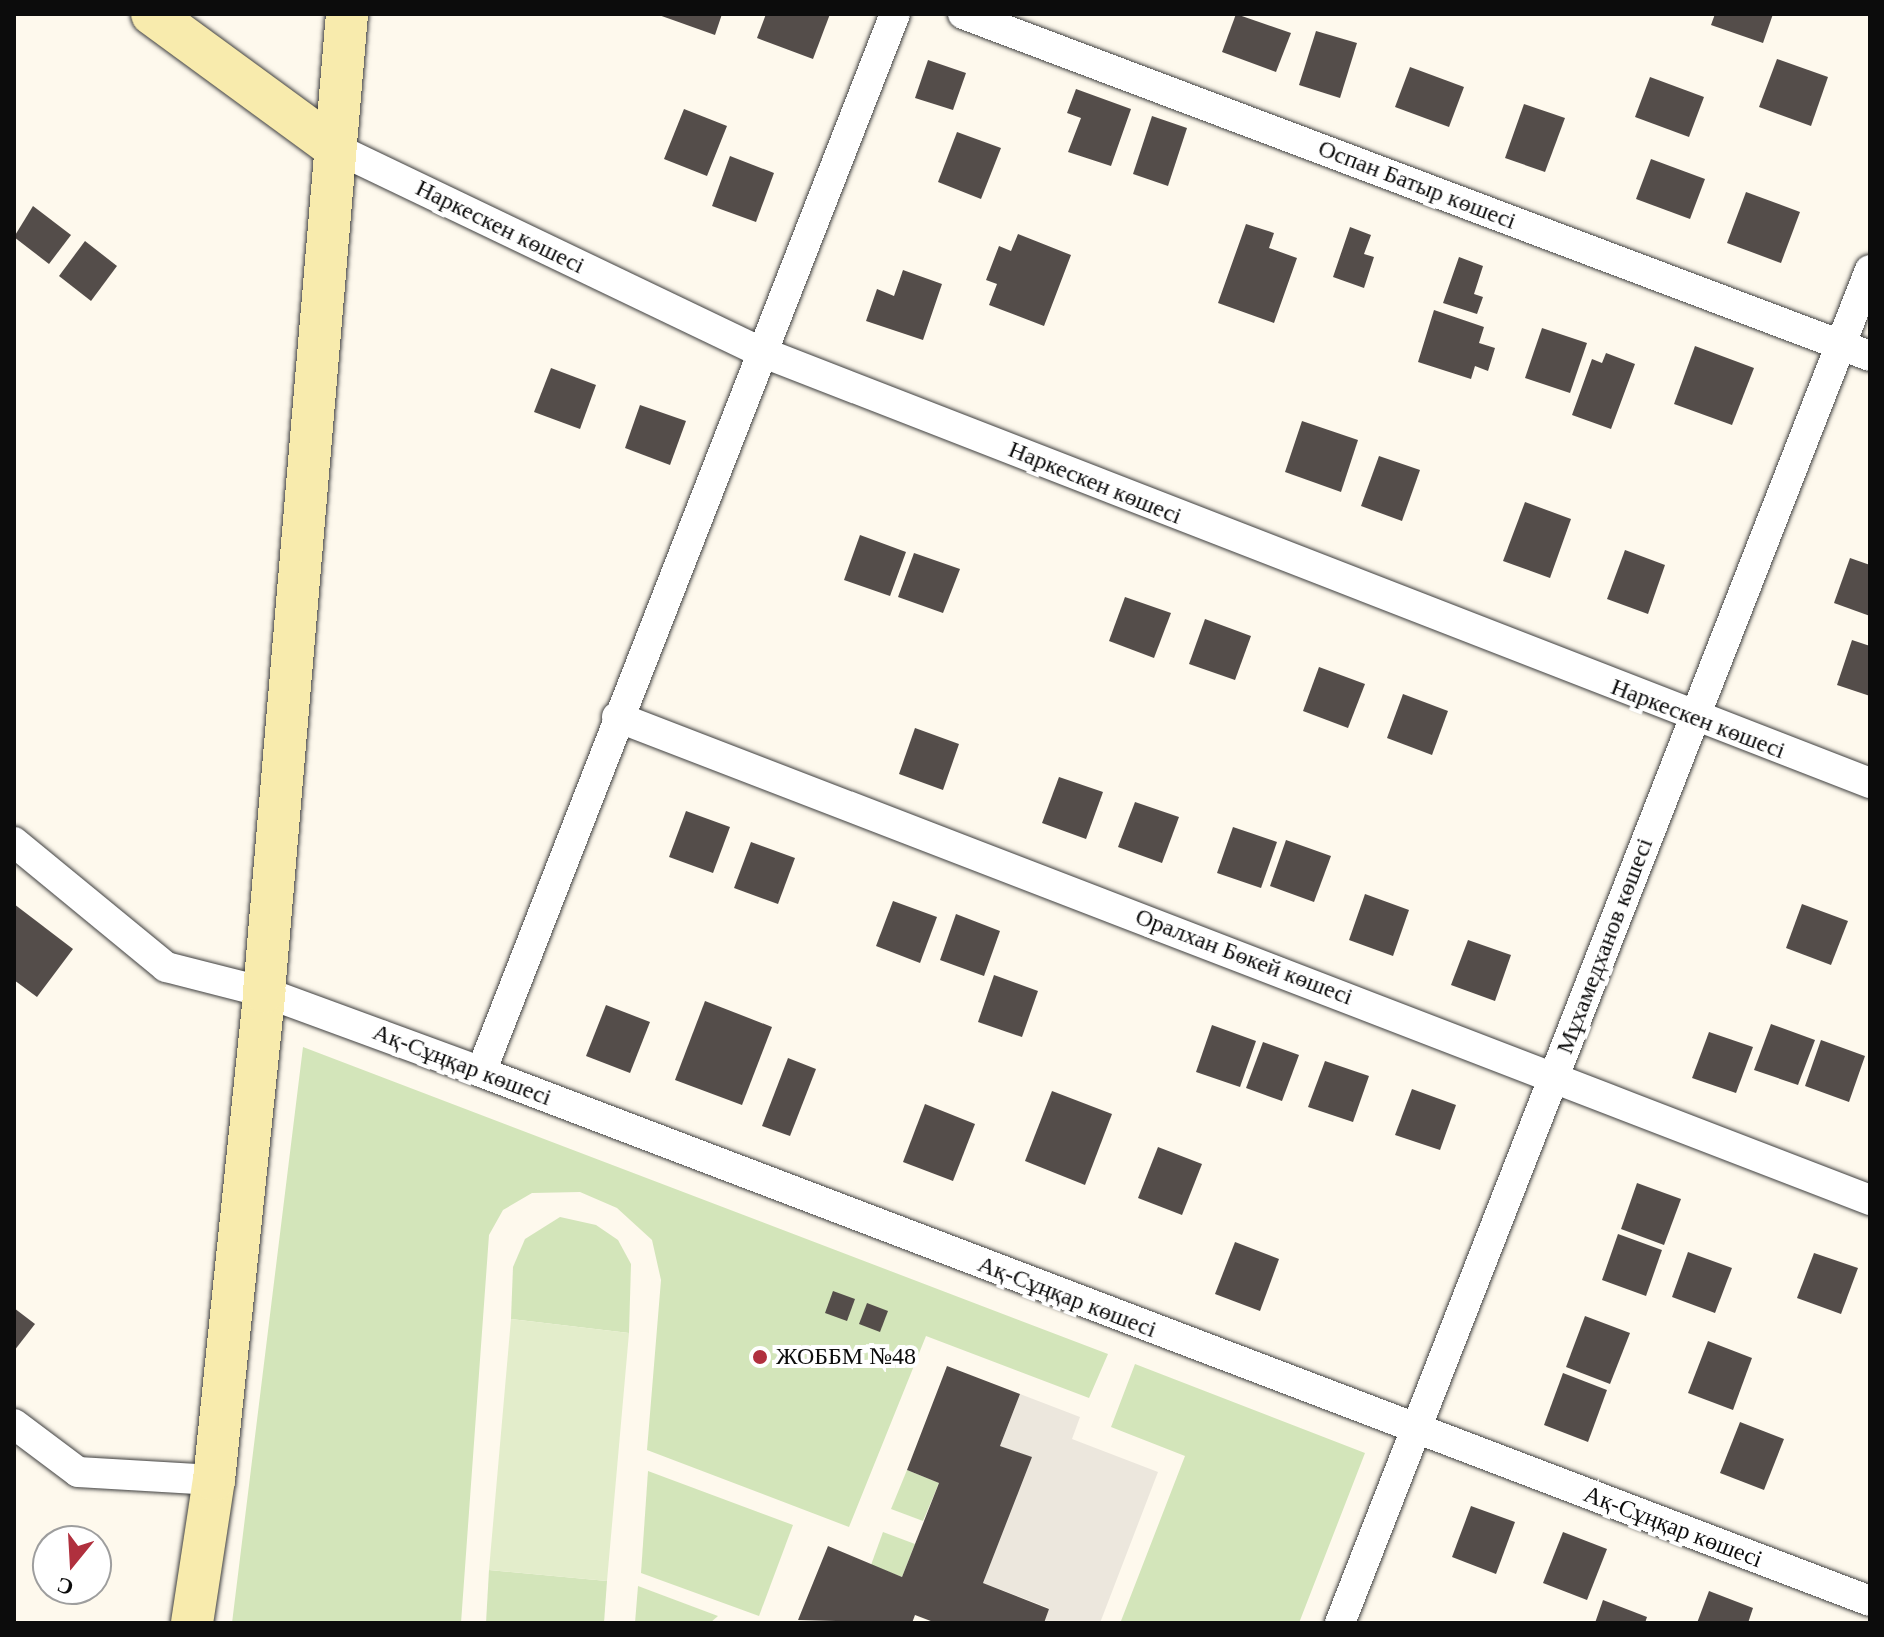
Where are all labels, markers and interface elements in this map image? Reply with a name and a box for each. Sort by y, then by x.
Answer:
street label: Оспан Батыр көшесі [1314,134,1520,236]
street label: Наркескен көшесі [411,174,589,280]
street label: Наркескен көшесі [1004,435,1186,531]
street label: Наркескен көшесі [1607,673,1789,765]
street label: Мұхамедханов көшесі [1551,834,1659,1058]
street label: Оралхан Бөкей көшесі [1131,902,1357,1012]
street label: Ақ-Сұңқар көшесі [369,1018,555,1112]
street label: Ақ-Сұңқар көшесі [974,1250,1160,1344]
place label: ЖОББМ №48 [776,1343,916,1371]
marker: ЖОББМ №48 [751,1348,769,1366]
street label: Ақ-Сұңқар көшесі [1580,1480,1766,1574]
north arrow [32,1525,112,1605]
text: С [54,1572,76,1601]

